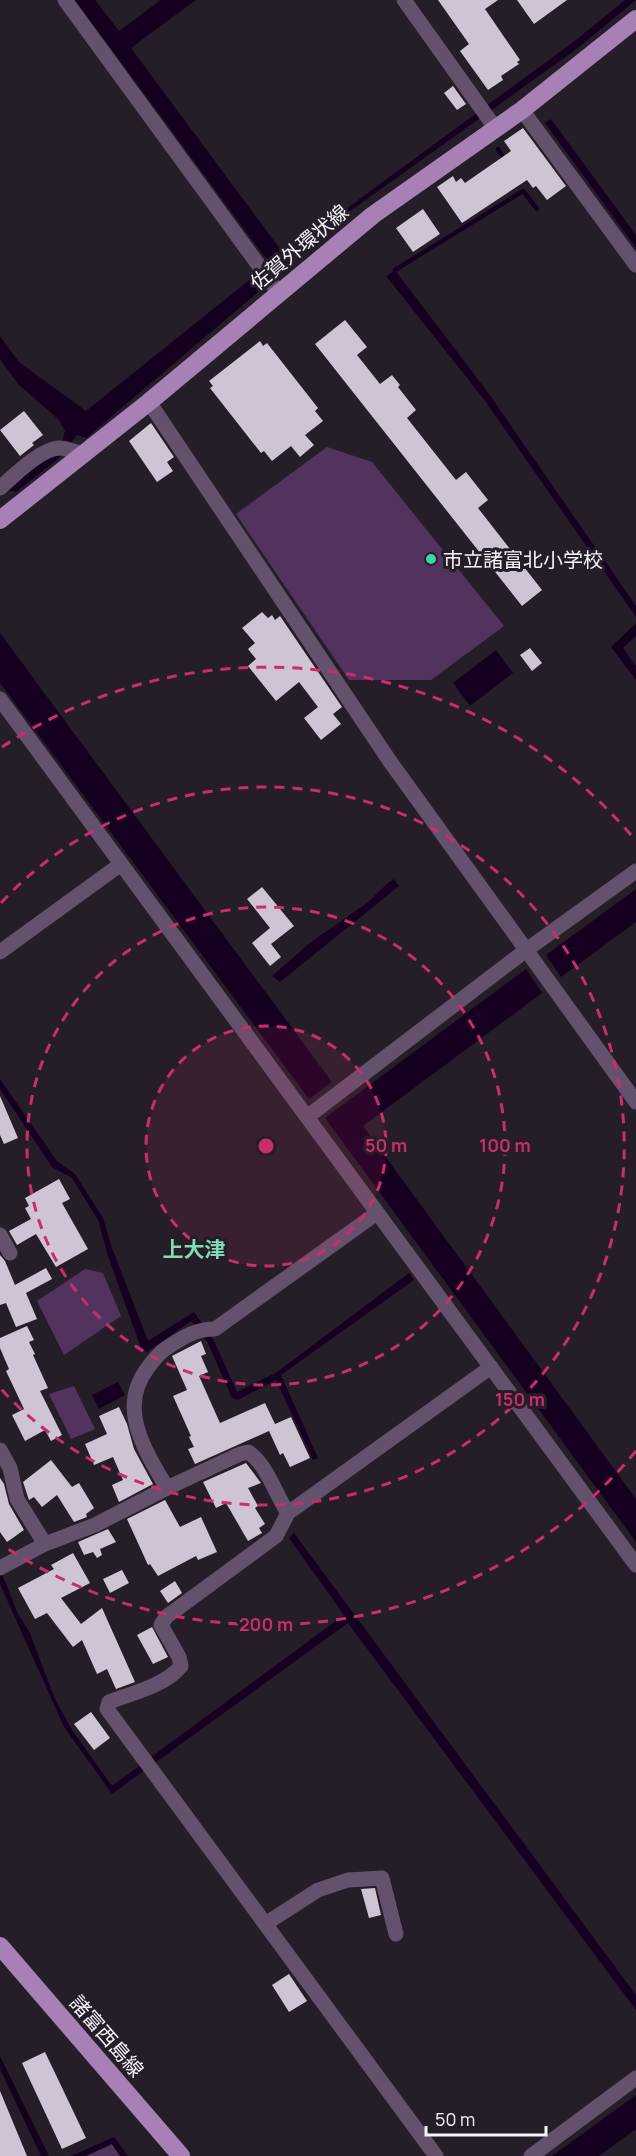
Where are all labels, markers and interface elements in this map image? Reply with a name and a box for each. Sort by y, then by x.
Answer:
street label: 佐賀外環状線 [244,198,354,296]
place label: 市立諸富北小学校 [443,546,603,573]
marker: 市立諸富北小学校 [424,552,438,566]
text: 50 m [365,1133,407,1157]
text: 100 m [479,1133,531,1157]
centre of rings [256,1136,276,1156]
district label: 上大津 [163,1235,226,1263]
text: 150 m [495,1387,545,1411]
text: 200 m [239,1612,293,1636]
street label: 諸富西島線 [64,1989,150,2083]
scale bar [426,2099,546,2137]
text: 50 m [435,2107,475,2131]

